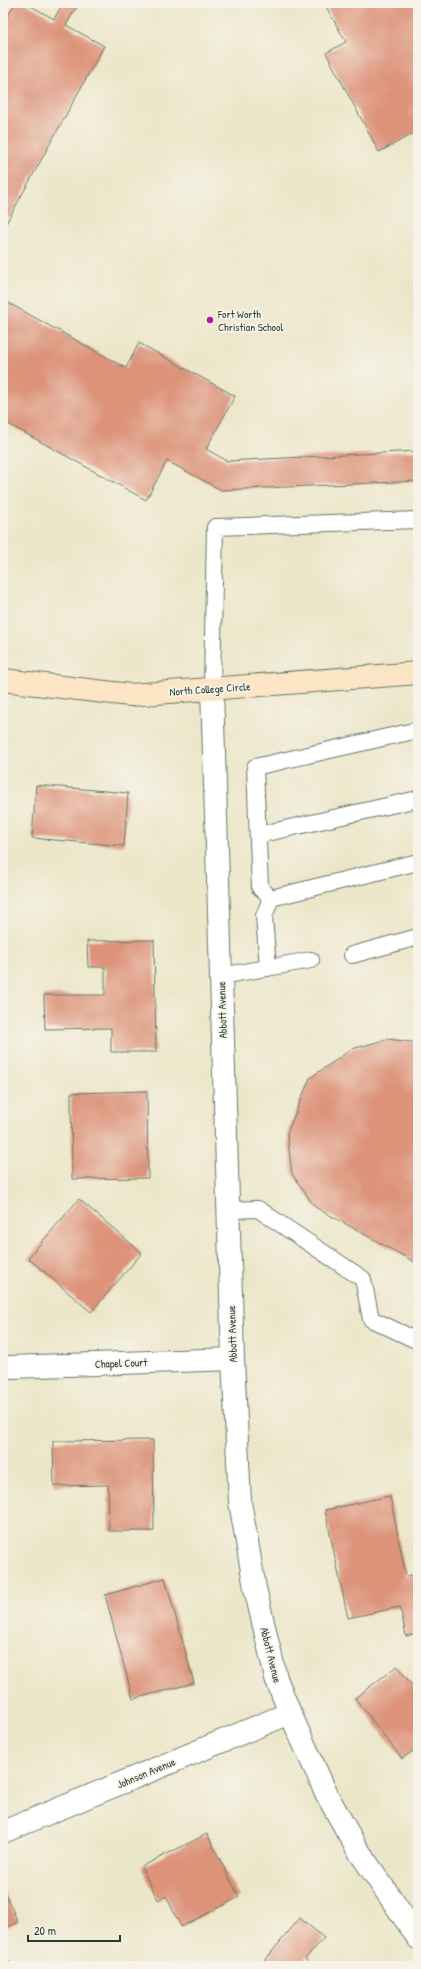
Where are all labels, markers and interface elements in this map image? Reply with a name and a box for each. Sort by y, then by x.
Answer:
place label: Fort Worth Christian School [217,307,283,334]
marker: Fort Worth Christian School [205,315,215,325]
street label: North College Circle [169,679,252,699]
street label: Abbott Avenue [214,981,230,1039]
street label: Abbott Avenue [224,1305,240,1363]
street label: Chapel Court [95,1355,148,1371]
street label: Abbott Avenue [257,1626,285,1685]
street label: Johnson Avenue [115,1754,178,1792]
scale bar [28,1917,120,1943]
text: 20 m [34,1922,56,1939]

